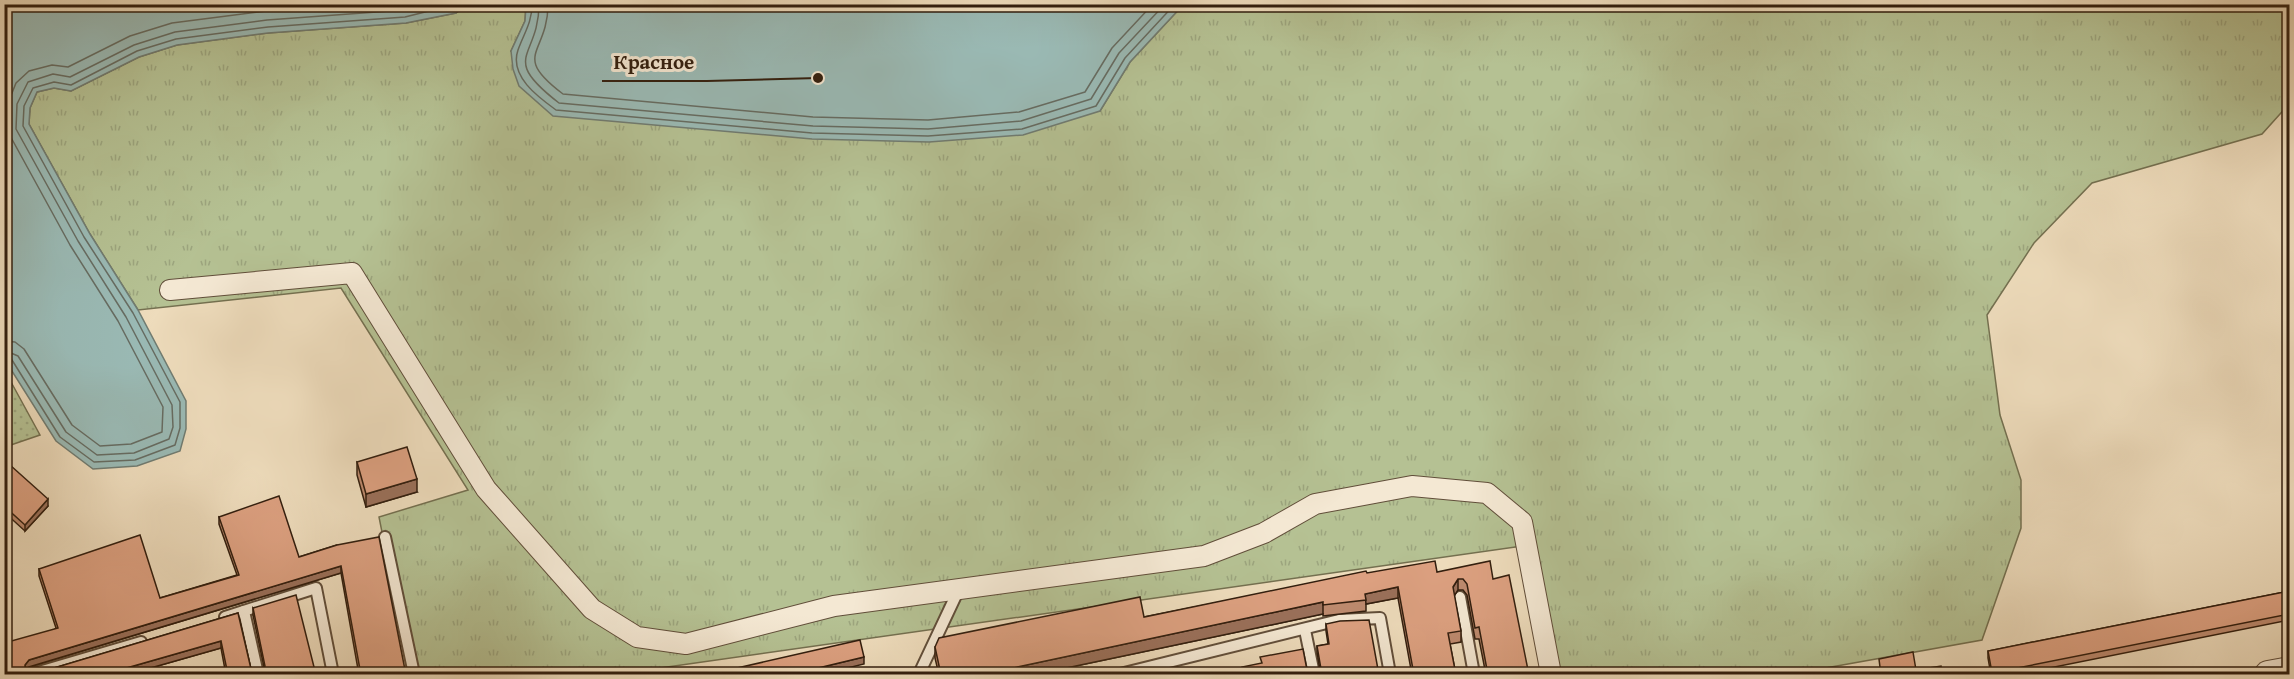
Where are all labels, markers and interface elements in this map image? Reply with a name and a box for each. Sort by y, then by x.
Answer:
callout: Красное [602,42,707,81]
text: Красное [614,46,694,77]

